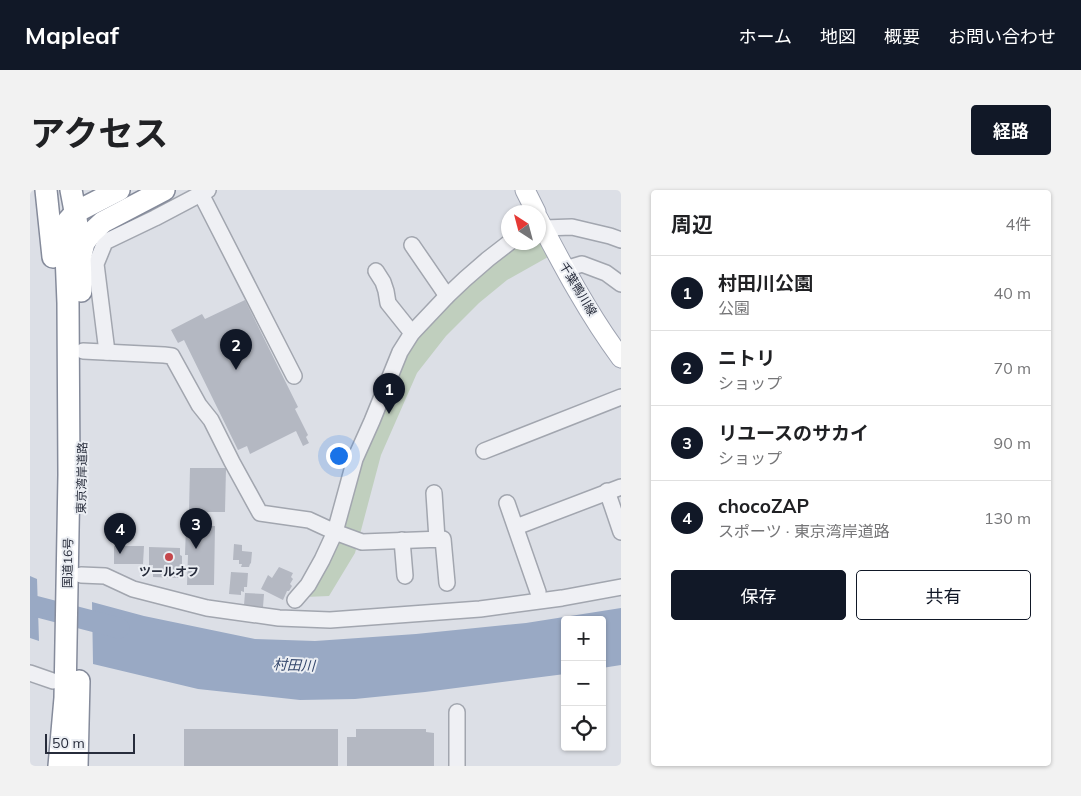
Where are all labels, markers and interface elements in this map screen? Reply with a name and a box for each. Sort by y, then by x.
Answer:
text: Mapleaf [25,20,119,50]
text: ホーム [739,25,792,48]
text: 地図 [820,25,856,48]
text: 概要 [884,25,920,48]
text: お問い合わせ [948,25,1056,48]
button: 経路 [971,105,1051,155]
text: アクセス [30,111,168,155]
north arrow [501,205,546,250]
text: 周辺 [671,211,713,237]
text: 4件 [1005,214,1031,234]
street label: 千葉鴨川線 [557,259,600,318]
text: 村田川公園 [718,271,813,295]
text: 1 [682,283,692,303]
text: 40 m [994,283,1031,303]
text: 公園 [718,298,750,318]
pin: 2 [220,329,252,370]
text: ニトリ [718,346,775,370]
text: 2 [682,358,692,378]
text: 70 m [994,358,1031,378]
pin: 1 [373,373,405,414]
text: ショップ [718,373,782,393]
text: リユースのサカイ [718,421,869,445]
text: 3 [682,433,692,453]
text: 90 m [994,433,1031,453]
street label: 東京湾岸道路 [73,442,90,514]
your location [326,443,352,469]
text: ショップ [718,448,782,468]
text: chocoZAP [718,494,809,518]
pin: 3 [180,508,212,549]
text: 4 [682,508,692,528]
text: 130 m [984,508,1031,528]
pin: 4 [104,513,136,554]
text: スポーツ · 東京湾岸道路 [718,521,890,541]
street label: 国道16号 [60,538,75,588]
marker: ツールオフ [163,551,175,563]
place label: ツールオフ [139,564,199,579]
button: 保存 [671,570,846,620]
button: 共有 [856,570,1031,620]
map controls [561,616,606,751]
button: + [561,616,606,661]
water label: 村田川 [273,655,317,675]
button: − [561,661,606,706]
button: locate [561,706,606,751]
scale bar [45,731,135,754]
text: 50 m [52,734,85,752]

